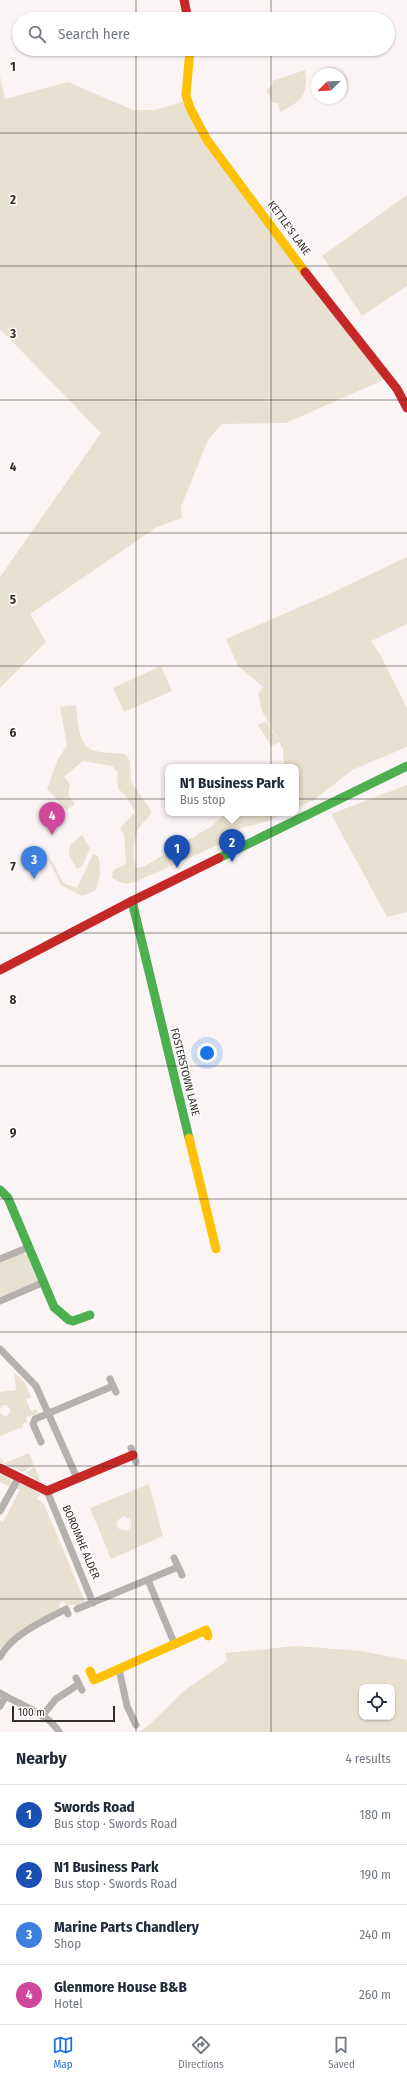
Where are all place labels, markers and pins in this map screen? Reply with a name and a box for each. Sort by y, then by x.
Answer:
pin: 4 [39,802,65,835]
pin: 2 [219,829,245,862]
pin: 1 [164,835,190,868]
pin: 3 [21,846,47,879]

